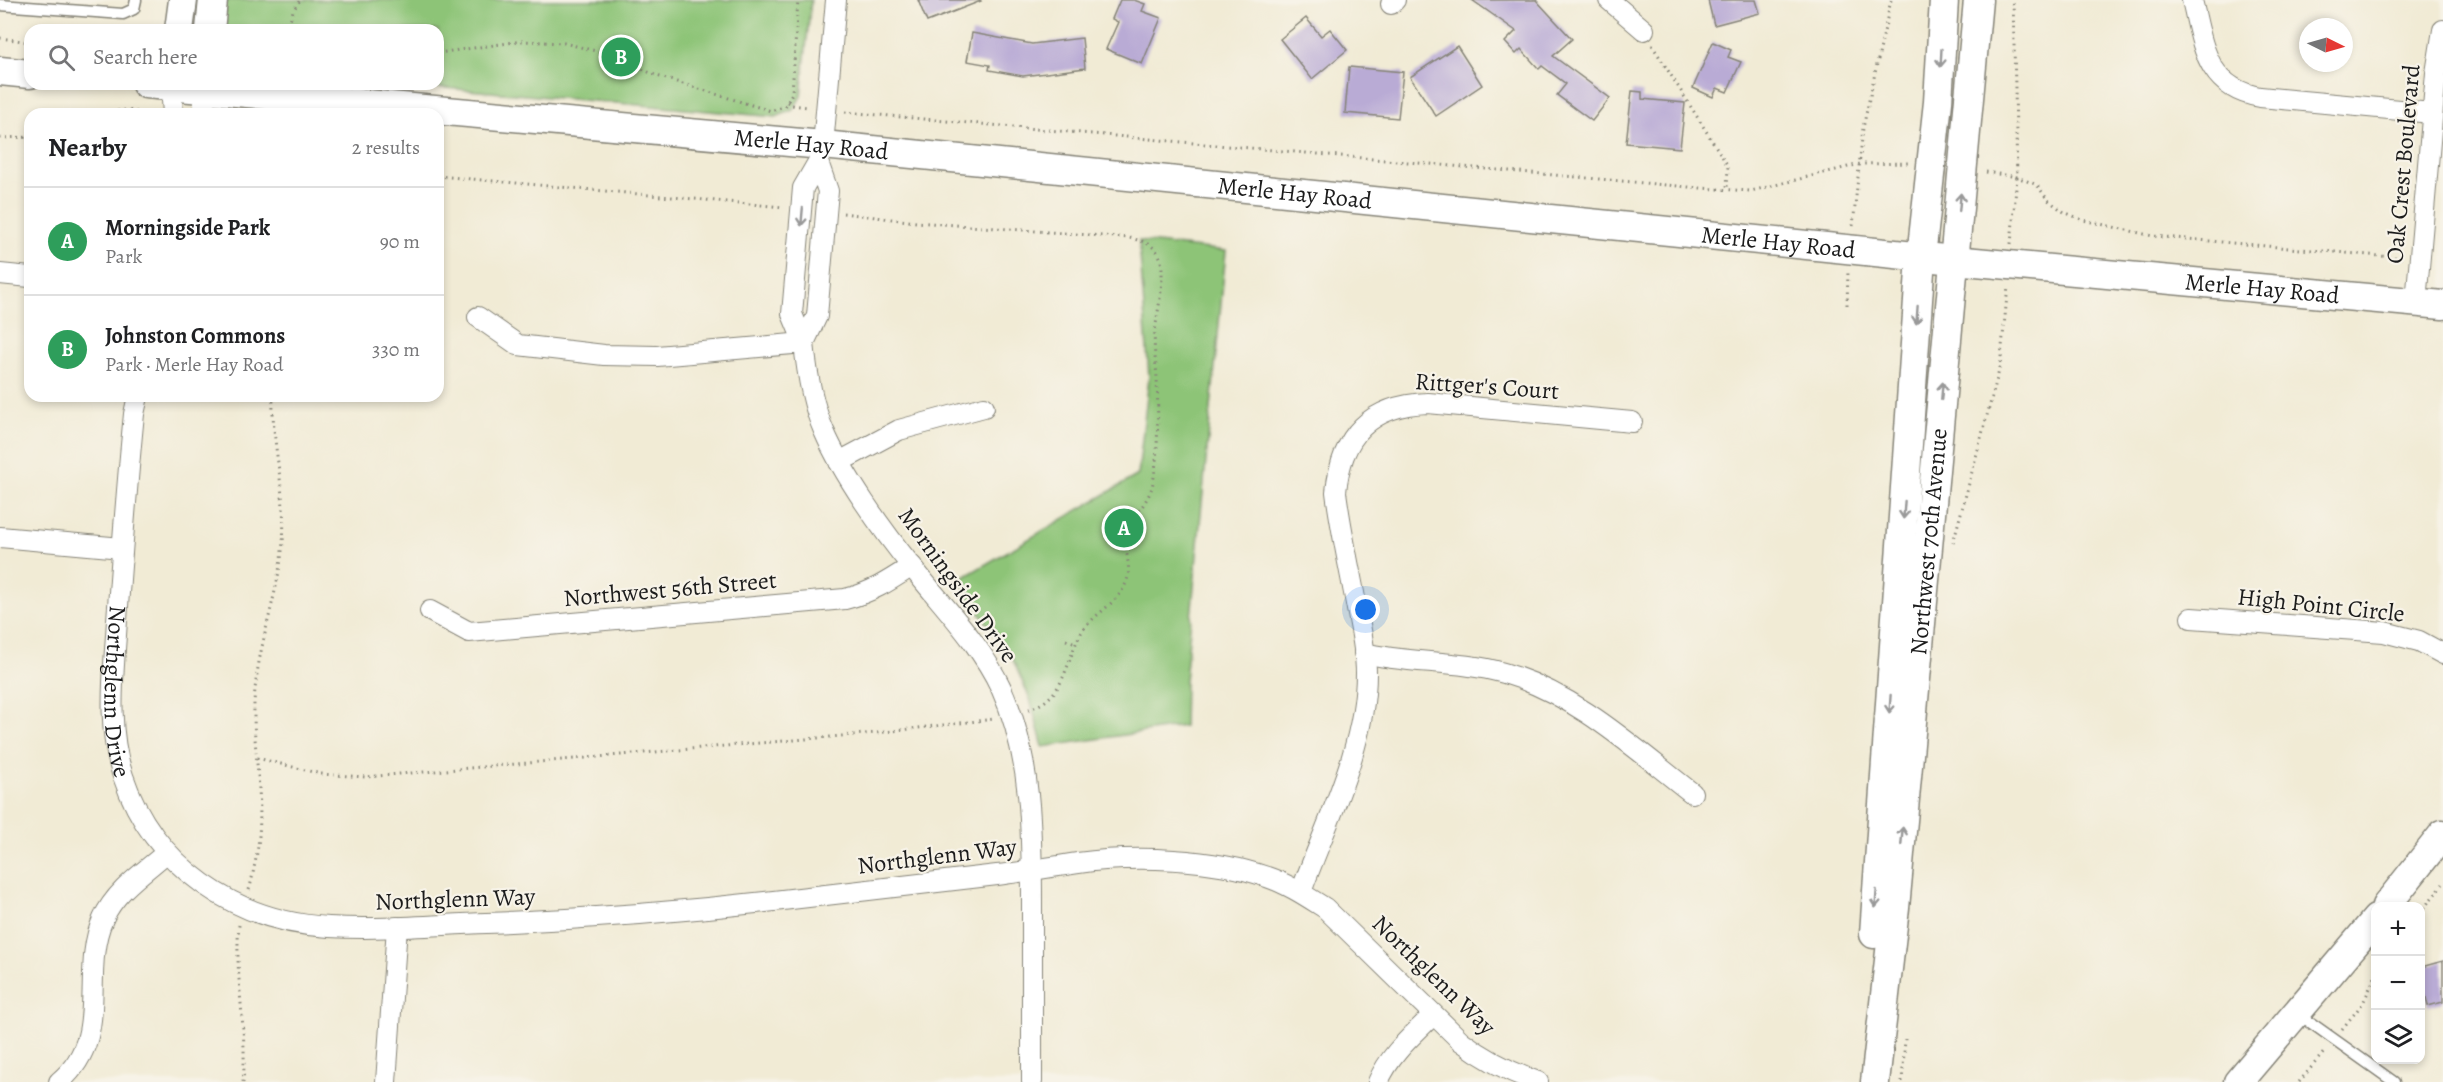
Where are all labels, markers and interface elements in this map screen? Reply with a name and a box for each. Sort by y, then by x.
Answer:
north arrow [2299,18,2353,72]
search box [24,24,444,90]
pin: B [602,34,640,80]
icon: search [45,41,78,74]
text: Search here [93,42,198,72]
one-way arrow [1935,48,1946,68]
street label: Oak Crest Boulevard [2378,63,2428,265]
street label: Merle Hay Road [733,121,890,168]
text: Nearby [48,130,127,165]
text: 2 results [352,134,420,161]
street label: Merle Hay Road [1216,169,1374,217]
one-way arrow [1955,193,1966,213]
one-way arrow [796,206,807,226]
text: Morningside Park [105,213,270,243]
street label: Merle Hay Road [1700,218,1857,266]
text: A [61,228,74,255]
text: 90 m [380,228,420,255]
text: Park [105,243,143,270]
street label: Merle Hay Road [2183,265,2341,311]
one-way arrow [1912,305,1923,325]
text: Johnston Commons [105,321,285,351]
text: B [61,336,74,363]
text: 330 m [372,336,420,363]
text: Park · Merle Hay Road [105,351,284,378]
street label: Rittger's Court [1414,365,1560,407]
one-way arrow [1937,381,1948,401]
street label: Northwest 70th Avenue [1902,427,1955,657]
one-way arrow [1898,499,1909,519]
street label: Morningside Drive [891,501,1025,669]
pin: A [1104,506,1144,550]
street label: Northwest 56th Street [562,564,778,614]
street label: High Point Circle [2236,580,2406,630]
your location [1351,595,1380,624]
street label: Northglenn Drive [96,605,138,782]
one-way arrow [1884,694,1895,714]
one-way arrow [1897,827,1908,846]
street label: Northglenn Way [856,830,1019,882]
street label: Northglenn Way [374,880,536,918]
one-way arrow [1871,888,1882,908]
map controls [2371,902,2425,1064]
button: + [2371,902,2425,956]
street label: Northglenn Way [1365,908,1503,1042]
button: − [2371,956,2425,1010]
button: layers [2371,1010,2425,1064]

